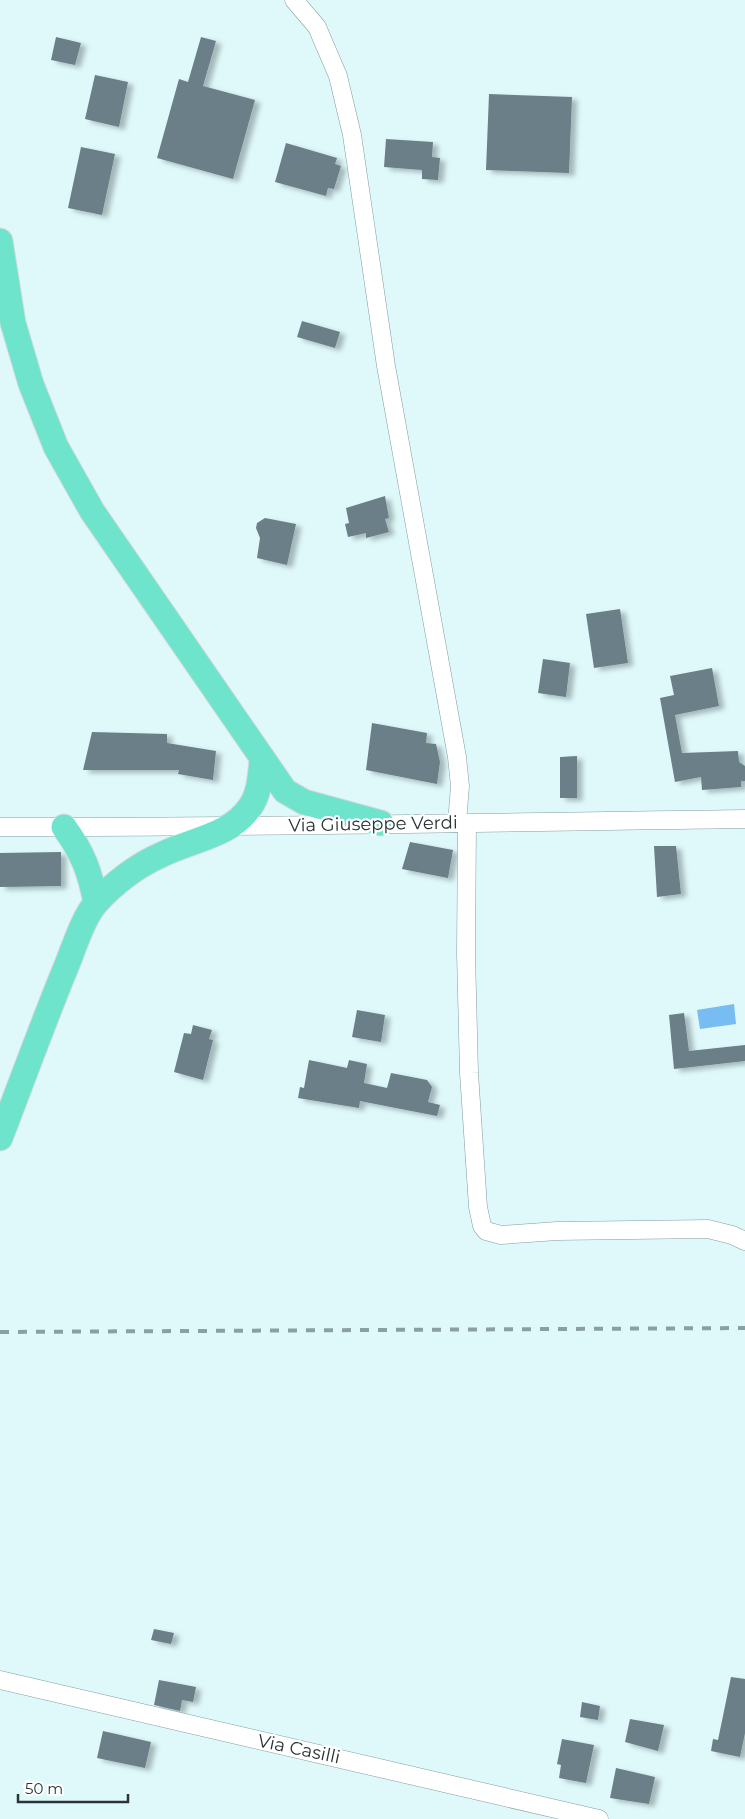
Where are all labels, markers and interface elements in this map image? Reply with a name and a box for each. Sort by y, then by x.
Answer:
street label: Via Giuseppe Verdi [288,812,458,836]
street label: Via Casilli [256,1730,342,1768]
scale bar [18,1772,128,1804]
text: 50 m [25,1779,63,1798]

